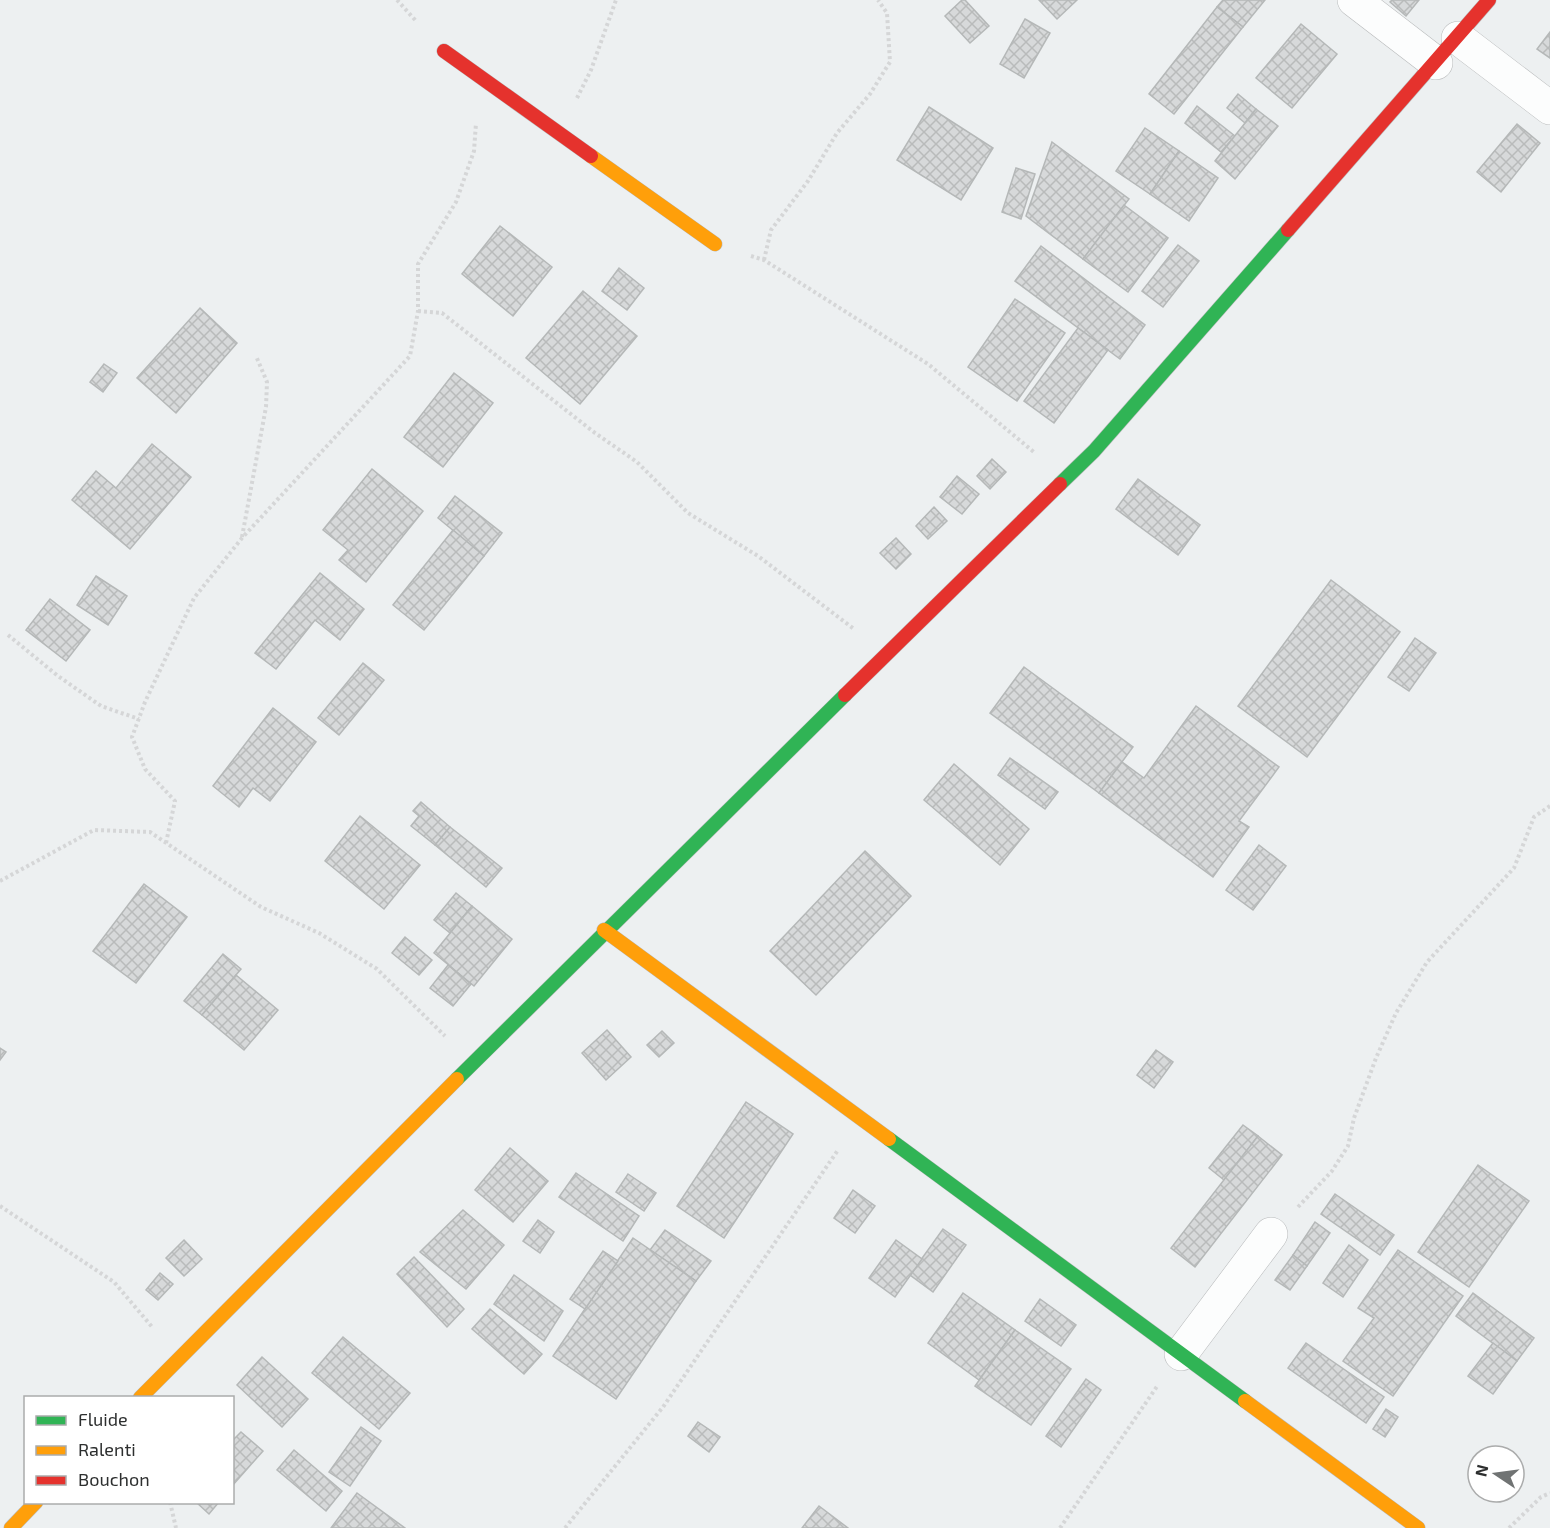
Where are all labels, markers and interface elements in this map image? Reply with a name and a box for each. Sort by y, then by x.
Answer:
legend [24,1396,234,1504]
text: Fluide [78,1408,128,1430]
text: Ralenti [78,1438,136,1460]
north arrow [1466,1444,1526,1504]
text: N [1470,1463,1491,1478]
text: Bouchon [78,1468,150,1490]

